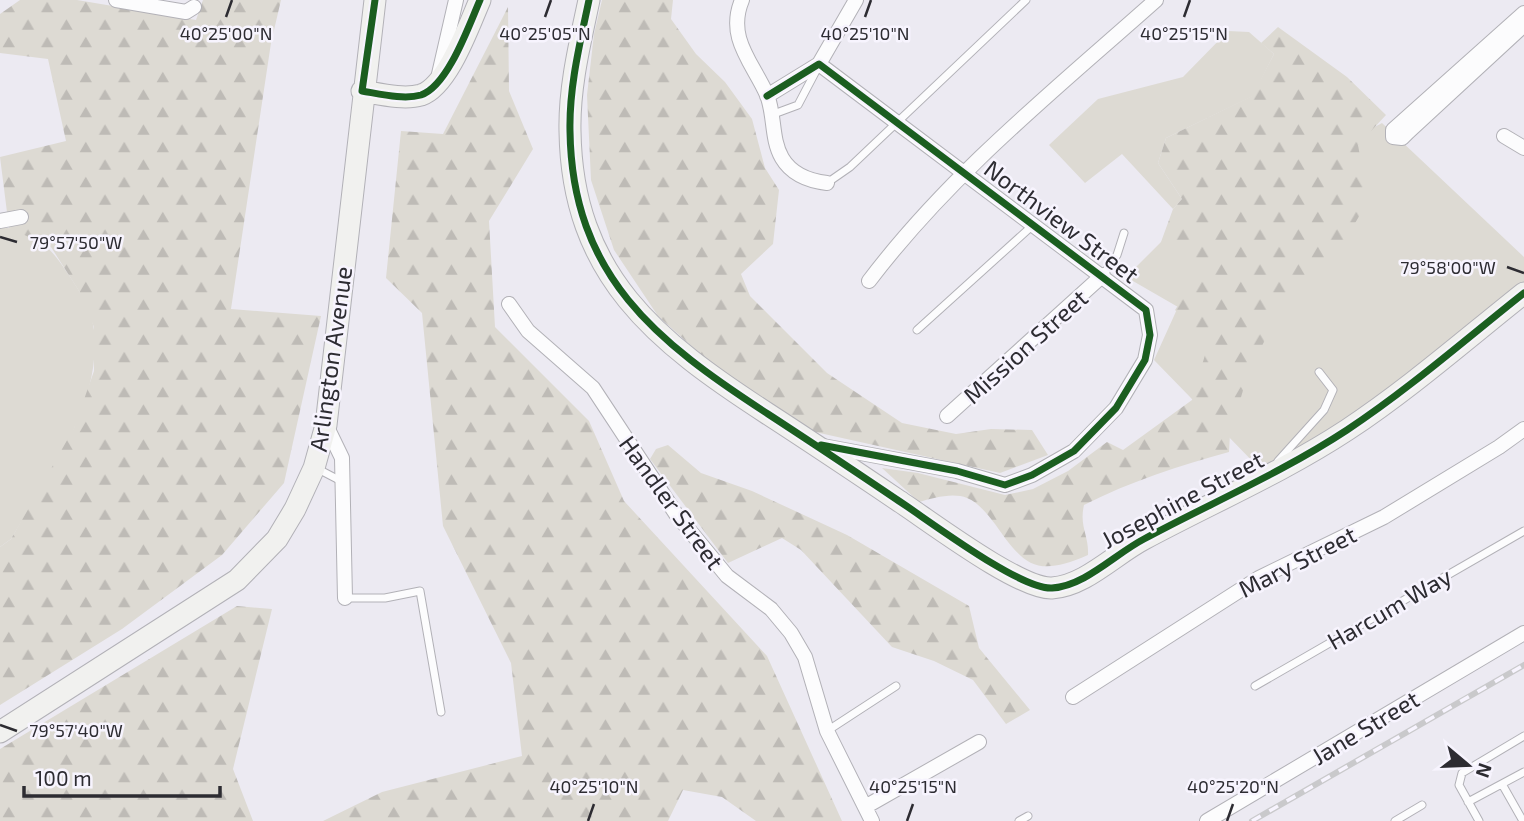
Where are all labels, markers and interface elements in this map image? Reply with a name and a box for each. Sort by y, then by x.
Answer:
text: 40°25'00"N [180,22,272,44]
text: 40°25'05"N [499,22,591,44]
text: 40°25'10"N [820,22,910,44]
text: 40°25'15"N [1140,22,1228,44]
street label: Northview Street [979,153,1145,289]
text: 79°57'50"W [30,231,122,253]
text: 79°58'00"W [1400,256,1496,278]
street label: Arlington Avenue [303,264,357,454]
street label: Mission Street [957,283,1093,409]
street label: Handler Street [614,430,730,574]
street label: Josephine Street [1096,444,1268,554]
street label: Mary Street [1233,519,1361,603]
street label: Harcum Way [1322,561,1456,655]
street label: Jane Street [1306,684,1424,770]
text: 79°57'40"W [29,719,123,741]
north arrow [1433,730,1503,800]
scale bar [24,754,220,798]
text: N [1471,760,1498,781]
text: 100 m [35,765,92,790]
text: 40°25'10"N [549,775,639,797]
text: 40°25'15"N [869,775,957,797]
text: 40°25'20"N [1187,775,1279,797]

